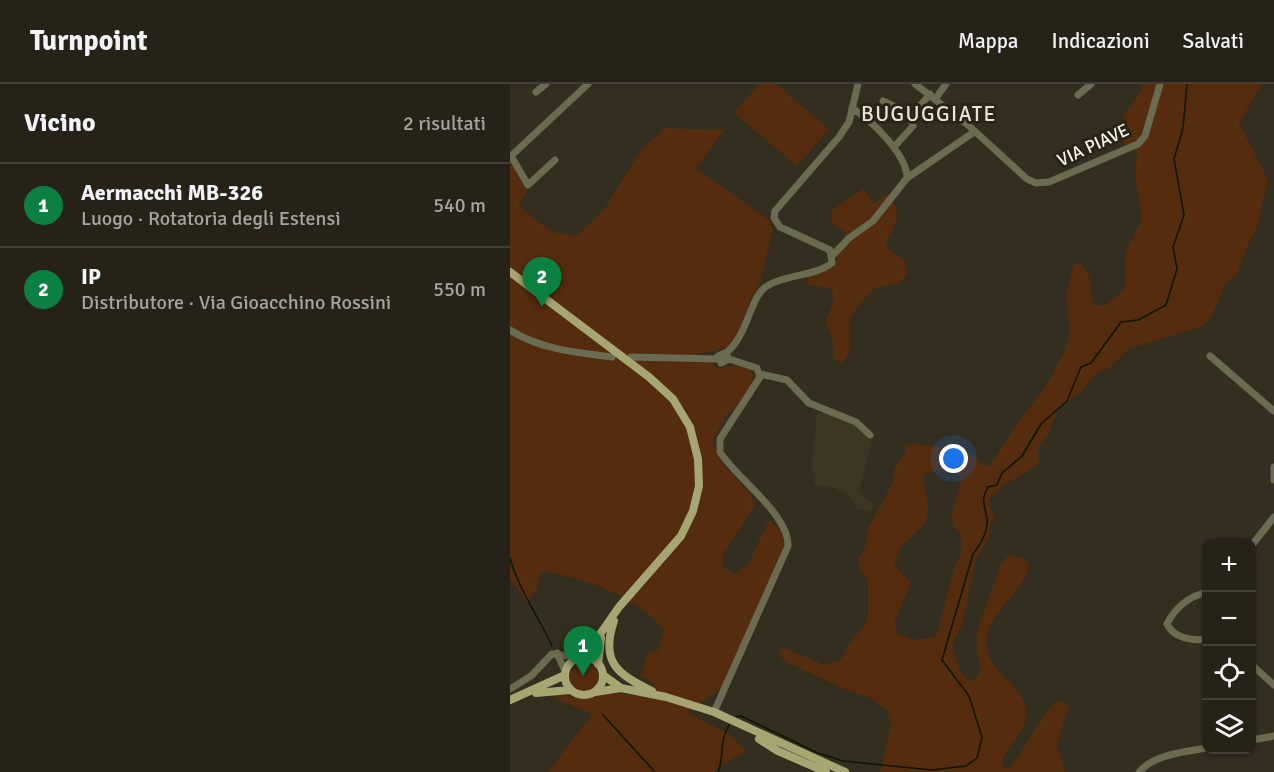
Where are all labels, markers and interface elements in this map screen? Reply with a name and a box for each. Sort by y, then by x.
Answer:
text: Turnpoint [30,24,147,58]
text: Mappa [958,28,1019,54]
text: Indicazioni [1052,28,1150,54]
text: Salvati [1183,28,1244,54]
district label: BUGUGGIATE [861,101,997,127]
text: Vicino [24,107,96,139]
text: 2 risultati [403,111,486,136]
street label: VIA PIAVE [1054,119,1132,171]
text: Aermacchi MB-326 [81,179,263,206]
text: 1 [38,193,49,218]
text: 540 m [433,193,486,218]
text: Luogo · Rotatoria degli Estensi [81,206,341,231]
pin: 2 [522,258,561,307]
text: IP [81,263,101,290]
text: 2 [38,277,49,302]
text: 550 m [433,277,486,302]
text: Distributore · Via Gioacchino Rossini [81,290,391,315]
your location [939,444,968,473]
map controls [1202,538,1256,754]
button: + [1202,538,1256,592]
button: − [1202,592,1256,646]
pin: 1 [564,626,602,676]
button: locate [1202,646,1256,700]
button: layers [1202,700,1256,754]

